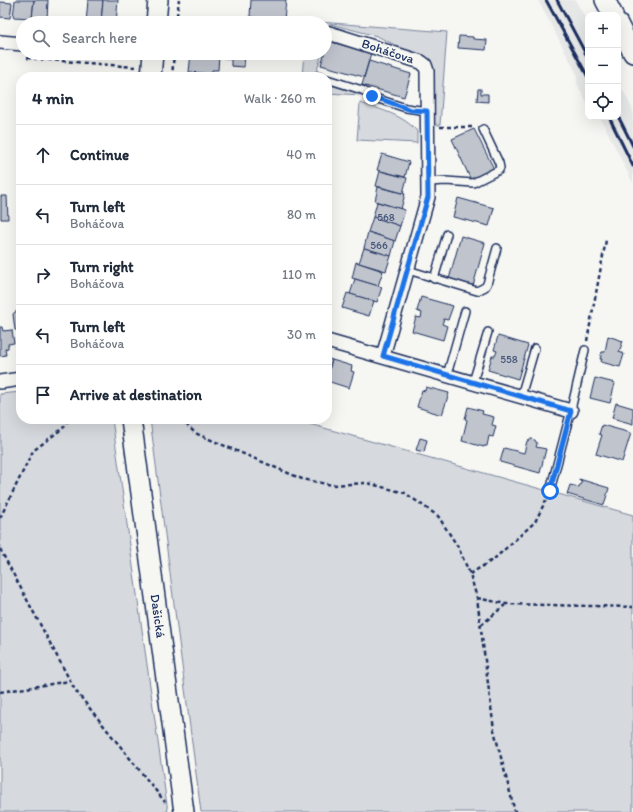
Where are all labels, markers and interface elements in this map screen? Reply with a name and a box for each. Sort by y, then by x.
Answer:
map controls [585,12,621,120]
button: + [585,12,621,48]
search box [16,16,332,60]
icon: search [30,27,52,49]
text: Search here [62,29,137,47]
street label: Boháčova [360,35,416,67]
button: − [585,48,621,84]
button: locate [585,84,621,120]
route end [363,87,381,105]
text: 4 min [32,88,74,108]
text: Walk · 260 m [244,91,316,106]
icon: ahead [32,144,54,166]
text: Continue [70,146,129,164]
text: 40 m [286,147,316,162]
text: Turn left [70,198,125,216]
icon: left [32,204,54,226]
text: 80 m [287,207,316,222]
house number: 568 [377,211,395,224]
text: Boháčova [70,216,124,231]
house number: 566 [370,239,388,252]
text: Turn right [70,258,134,276]
icon: right [32,264,54,286]
text: 110 m [282,267,316,282]
text: Boháčova [70,276,124,291]
text: Turn left [70,318,125,336]
icon: left [32,324,54,346]
text: 30 m [287,327,316,342]
text: Boháčova [70,336,124,351]
house number: 558 [500,353,518,366]
icon: arrive [32,384,54,406]
text: Arrive at destination [70,386,202,404]
route start [541,482,559,500]
street label: Dašická [148,593,169,639]

